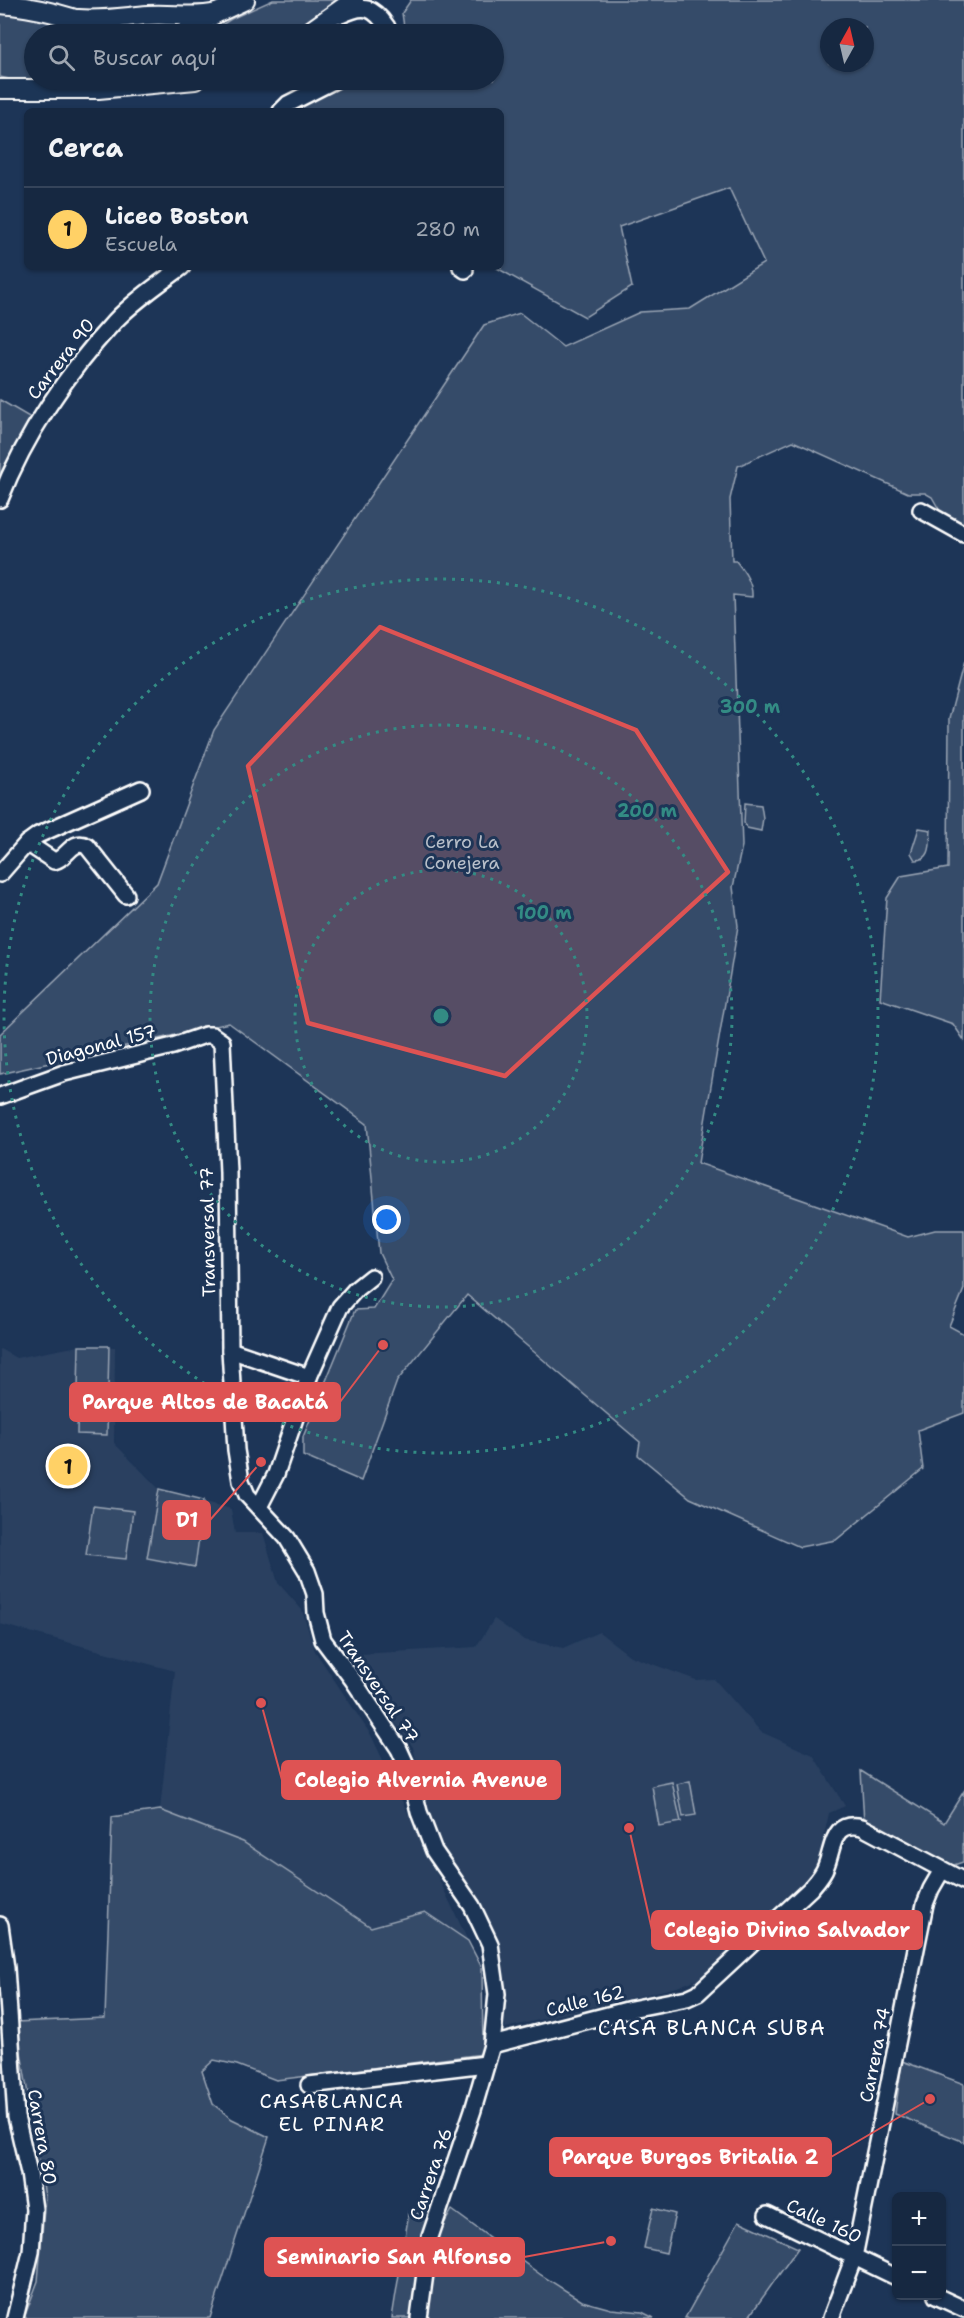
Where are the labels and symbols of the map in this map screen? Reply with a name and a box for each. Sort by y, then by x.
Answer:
north arrow [820,18,874,72]
street label: Carrera 90 [22,314,100,404]
text: 300 m [720,695,781,719]
text: 200 m [617,799,678,823]
park label: Cerro La Conejera [424,830,500,875]
text: 100 m [516,901,572,925]
centre of rings [431,1006,451,1026]
street label: Diagonal 157 [43,1019,159,1071]
street label: Transversal 77 [195,1167,221,1297]
your location [372,1205,401,1234]
callout: Parque Altos de Bacatá [70,1383,340,1421]
text: Parque Altos de Bacatá [82,1389,328,1415]
pin: 1 [48,1444,88,1488]
callout: D1 [163,1501,210,1539]
text: D1 [176,1507,198,1533]
street label: Transversal 77 [332,1626,424,1748]
callout: Colegio Alvernia Avenue [282,1761,560,1799]
text: Colegio Alvernia Avenue [294,1767,548,1793]
callout: Colegio Divino Salvador [652,1911,922,1949]
text: Colegio Divino Salvador [664,1917,911,1943]
street label: Calle 162 [543,1980,627,2022]
street label: Carrera 74 [854,2006,896,2104]
district label: CASA BLANCA SUBA [598,2014,826,2042]
street label: Carrera 80 [22,2087,62,2187]
district label: CASABLANCA EL PINAR [259,2088,405,2137]
street label: Carrera 76 [404,2125,458,2223]
callout: Parque Burgos Britalia 2 [550,2138,831,2176]
text: Parque Burgos Britalia 2 [562,2144,818,2170]
street label: Calle 160 [782,2193,866,2249]
callout: Seminario San Alfonso [265,2238,524,2276]
text: Seminario San Alfonso [277,2244,511,2270]

